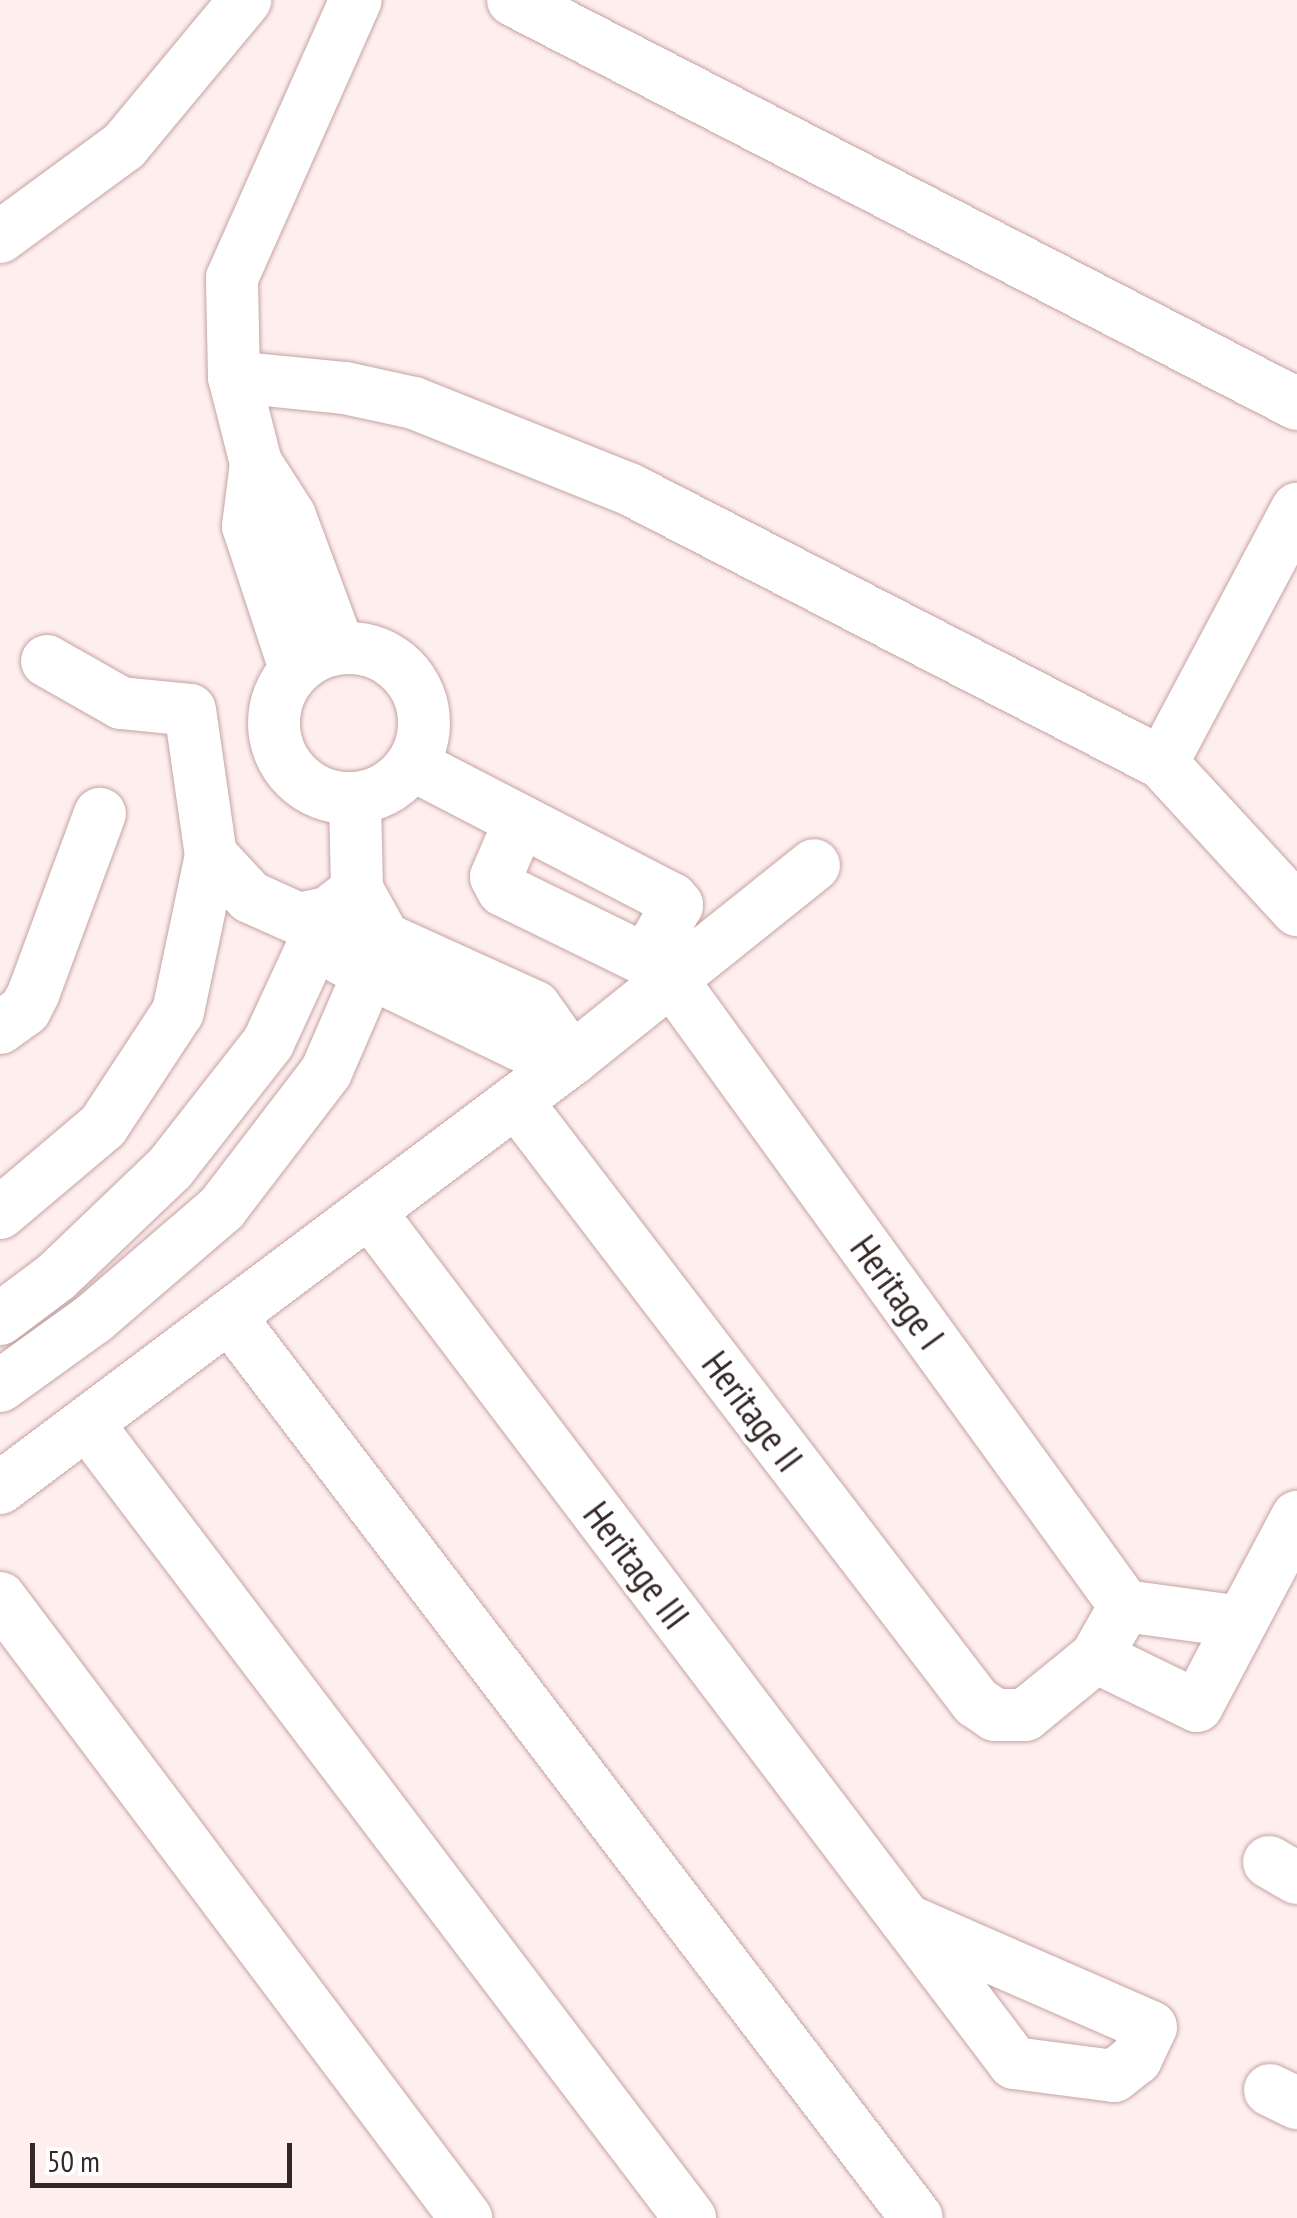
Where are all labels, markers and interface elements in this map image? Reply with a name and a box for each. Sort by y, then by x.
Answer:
street label: Heritage I [842,1226,954,1358]
street label: Heritage II [693,1342,813,1480]
street label: Heritage III [575,1493,699,1637]
scale bar [35,2123,298,2185]
text: 50 m [47,2141,100,2180]

